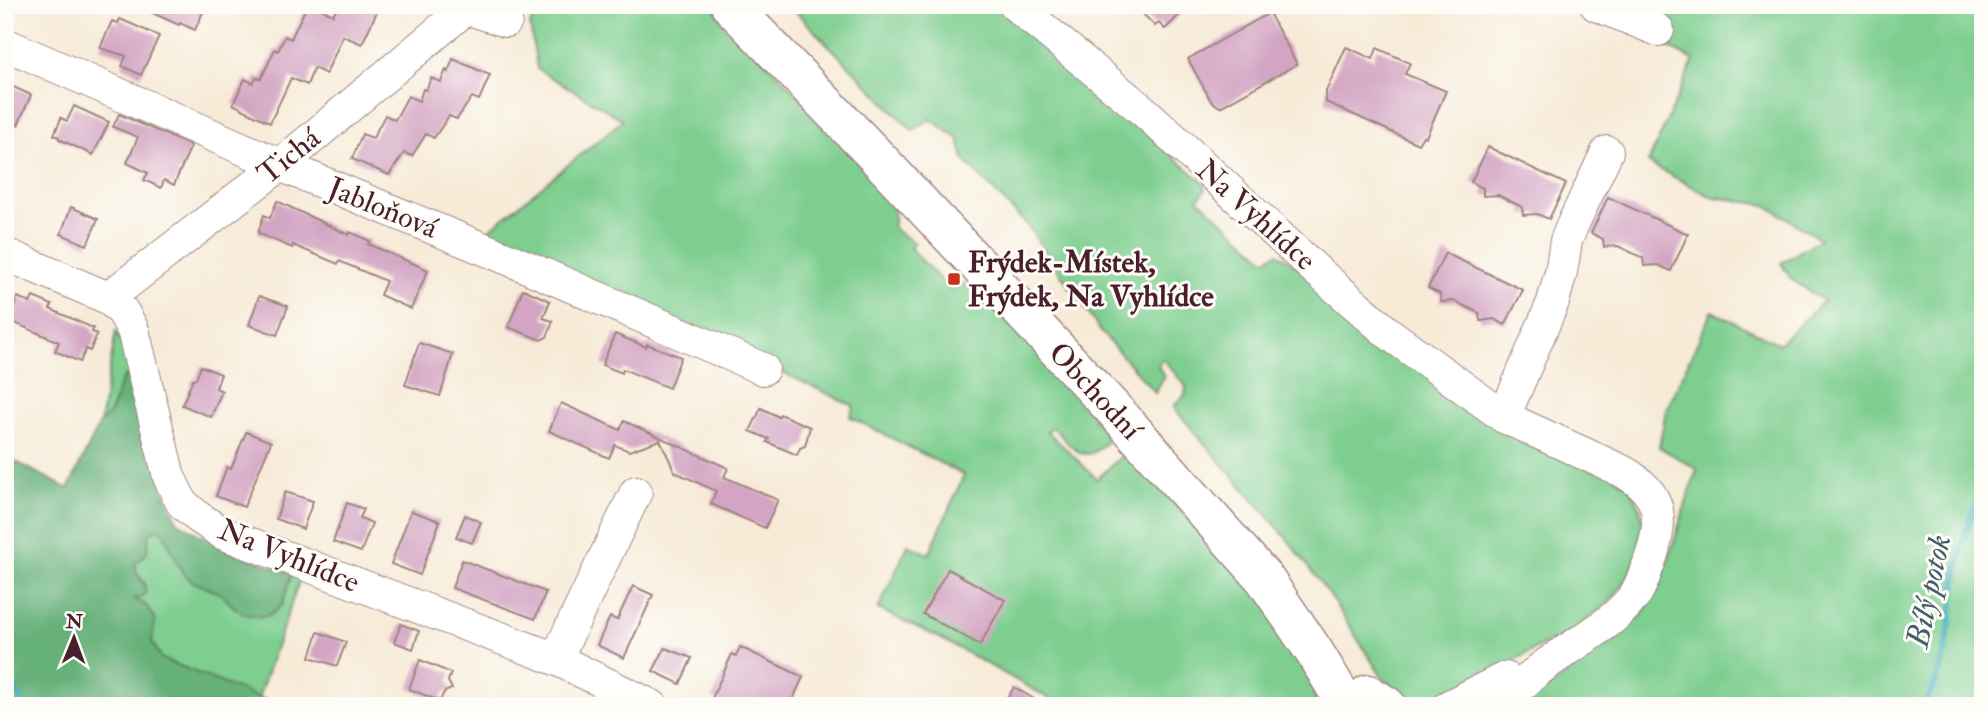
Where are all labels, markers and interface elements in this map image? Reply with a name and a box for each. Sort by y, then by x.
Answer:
street label: Tichá [250,119,328,192]
street label: Na Vyhlídce [1188,152,1324,278]
street label: Jabloňová [322,169,444,247]
place label: Frýdek-Místek, Frýdek, Na Vyhlídce [968,244,1214,315]
marker: Frýdek-Místek, Frýdek, Na Vyhlídce [946,271,962,287]
street label: Obchodní [1041,335,1151,449]
street label: Na Vyhlídce [213,511,365,601]
water label: Bílý potok [1897,531,1960,653]
north arrow [38,602,108,672]
text: N [65,610,84,634]

